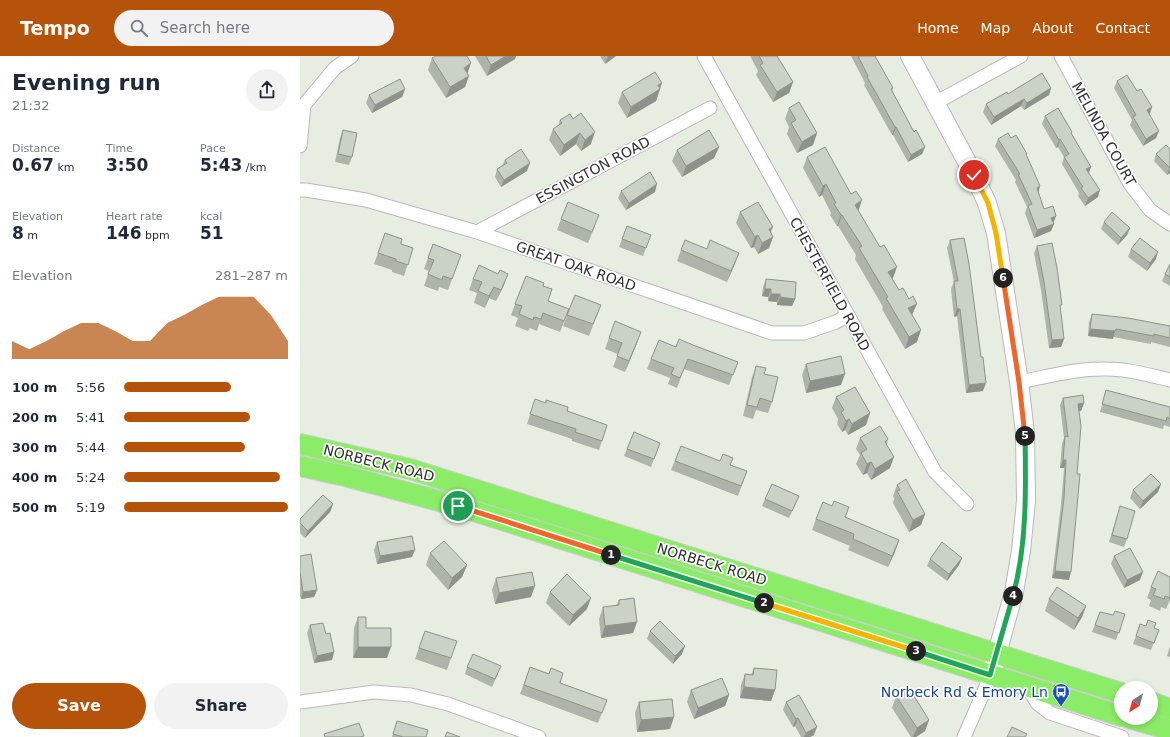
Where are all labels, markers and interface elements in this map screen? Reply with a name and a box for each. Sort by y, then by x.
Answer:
search box [114,10,394,46]
text: Tempo [20,17,90,39]
icon: search [128,17,150,39]
text: Search here [160,19,250,37]
text: Home [917,20,959,36]
text: Map [981,20,1010,36]
text: About [1032,20,1074,36]
text: Contact [1096,20,1150,36]
button: share [246,69,288,111]
text: Evening run [12,70,161,95]
street label: MELINDA COURT [1069,79,1139,189]
text: 21:32 [12,98,49,113]
street label: ESSINGTON ROAD [533,133,653,207]
text: Distance [12,142,60,155]
text: Time [106,142,133,155]
text: Pace [200,142,226,155]
text: 0.67 [12,155,54,175]
text: 3:50 [106,155,148,175]
text: 5:43 [200,155,242,175]
pin [957,158,991,192]
text: km [54,161,75,174]
text: /km [242,161,267,174]
icon: check [963,164,985,186]
text: Elevation [12,210,63,223]
text: Heart rate [106,210,162,223]
text: kcal [200,210,222,223]
street label: CHESTERFIELD ROAD [787,214,873,354]
text: 8 [12,223,24,243]
text: 146 [106,223,142,243]
text: 51 [200,223,224,243]
text: m [24,229,38,242]
text: bpm [142,229,170,242]
street label: GREAT OAK ROAD [514,238,638,294]
text: Elevation [12,268,72,283]
text: 281–287 m [215,268,288,283]
pin: 6 [993,268,1013,288]
text: 6 [999,271,1007,284]
text: 100 m [12,380,57,395]
text: 5:56 [76,380,105,395]
text: 200 m [12,410,57,425]
text: 5:41 [76,410,105,425]
pin: 5 [1015,426,1035,446]
text: 5 [1021,429,1029,442]
text: 300 m [12,440,57,455]
text: 5:44 [76,440,105,455]
street label: NORBECK ROAD [322,441,436,485]
text: 400 m [12,470,57,485]
text: 5:24 [76,470,105,485]
pin [441,489,475,523]
icon: arrive [447,495,469,517]
text: 500 m [12,500,57,515]
text: 5:19 [76,500,105,515]
street label: NORBECK ROAD [655,540,769,588]
pin: 1 [601,545,621,565]
text: 1 [607,548,615,561]
pin: 4 [1003,586,1023,606]
text: 4 [1009,589,1017,602]
pin: 2 [754,593,774,613]
text: 2 [760,596,768,609]
pin: 3 [906,641,926,661]
text: 3 [912,644,920,657]
north arrow [1114,681,1158,725]
map controls [1114,681,1158,725]
bus stop icon: Norbeck Rd & Emory Ln [1051,682,1071,707]
button: Save [12,683,146,729]
button: Share [154,683,288,729]
place label: Norbeck Rd & Emory Ln [881,684,1048,700]

